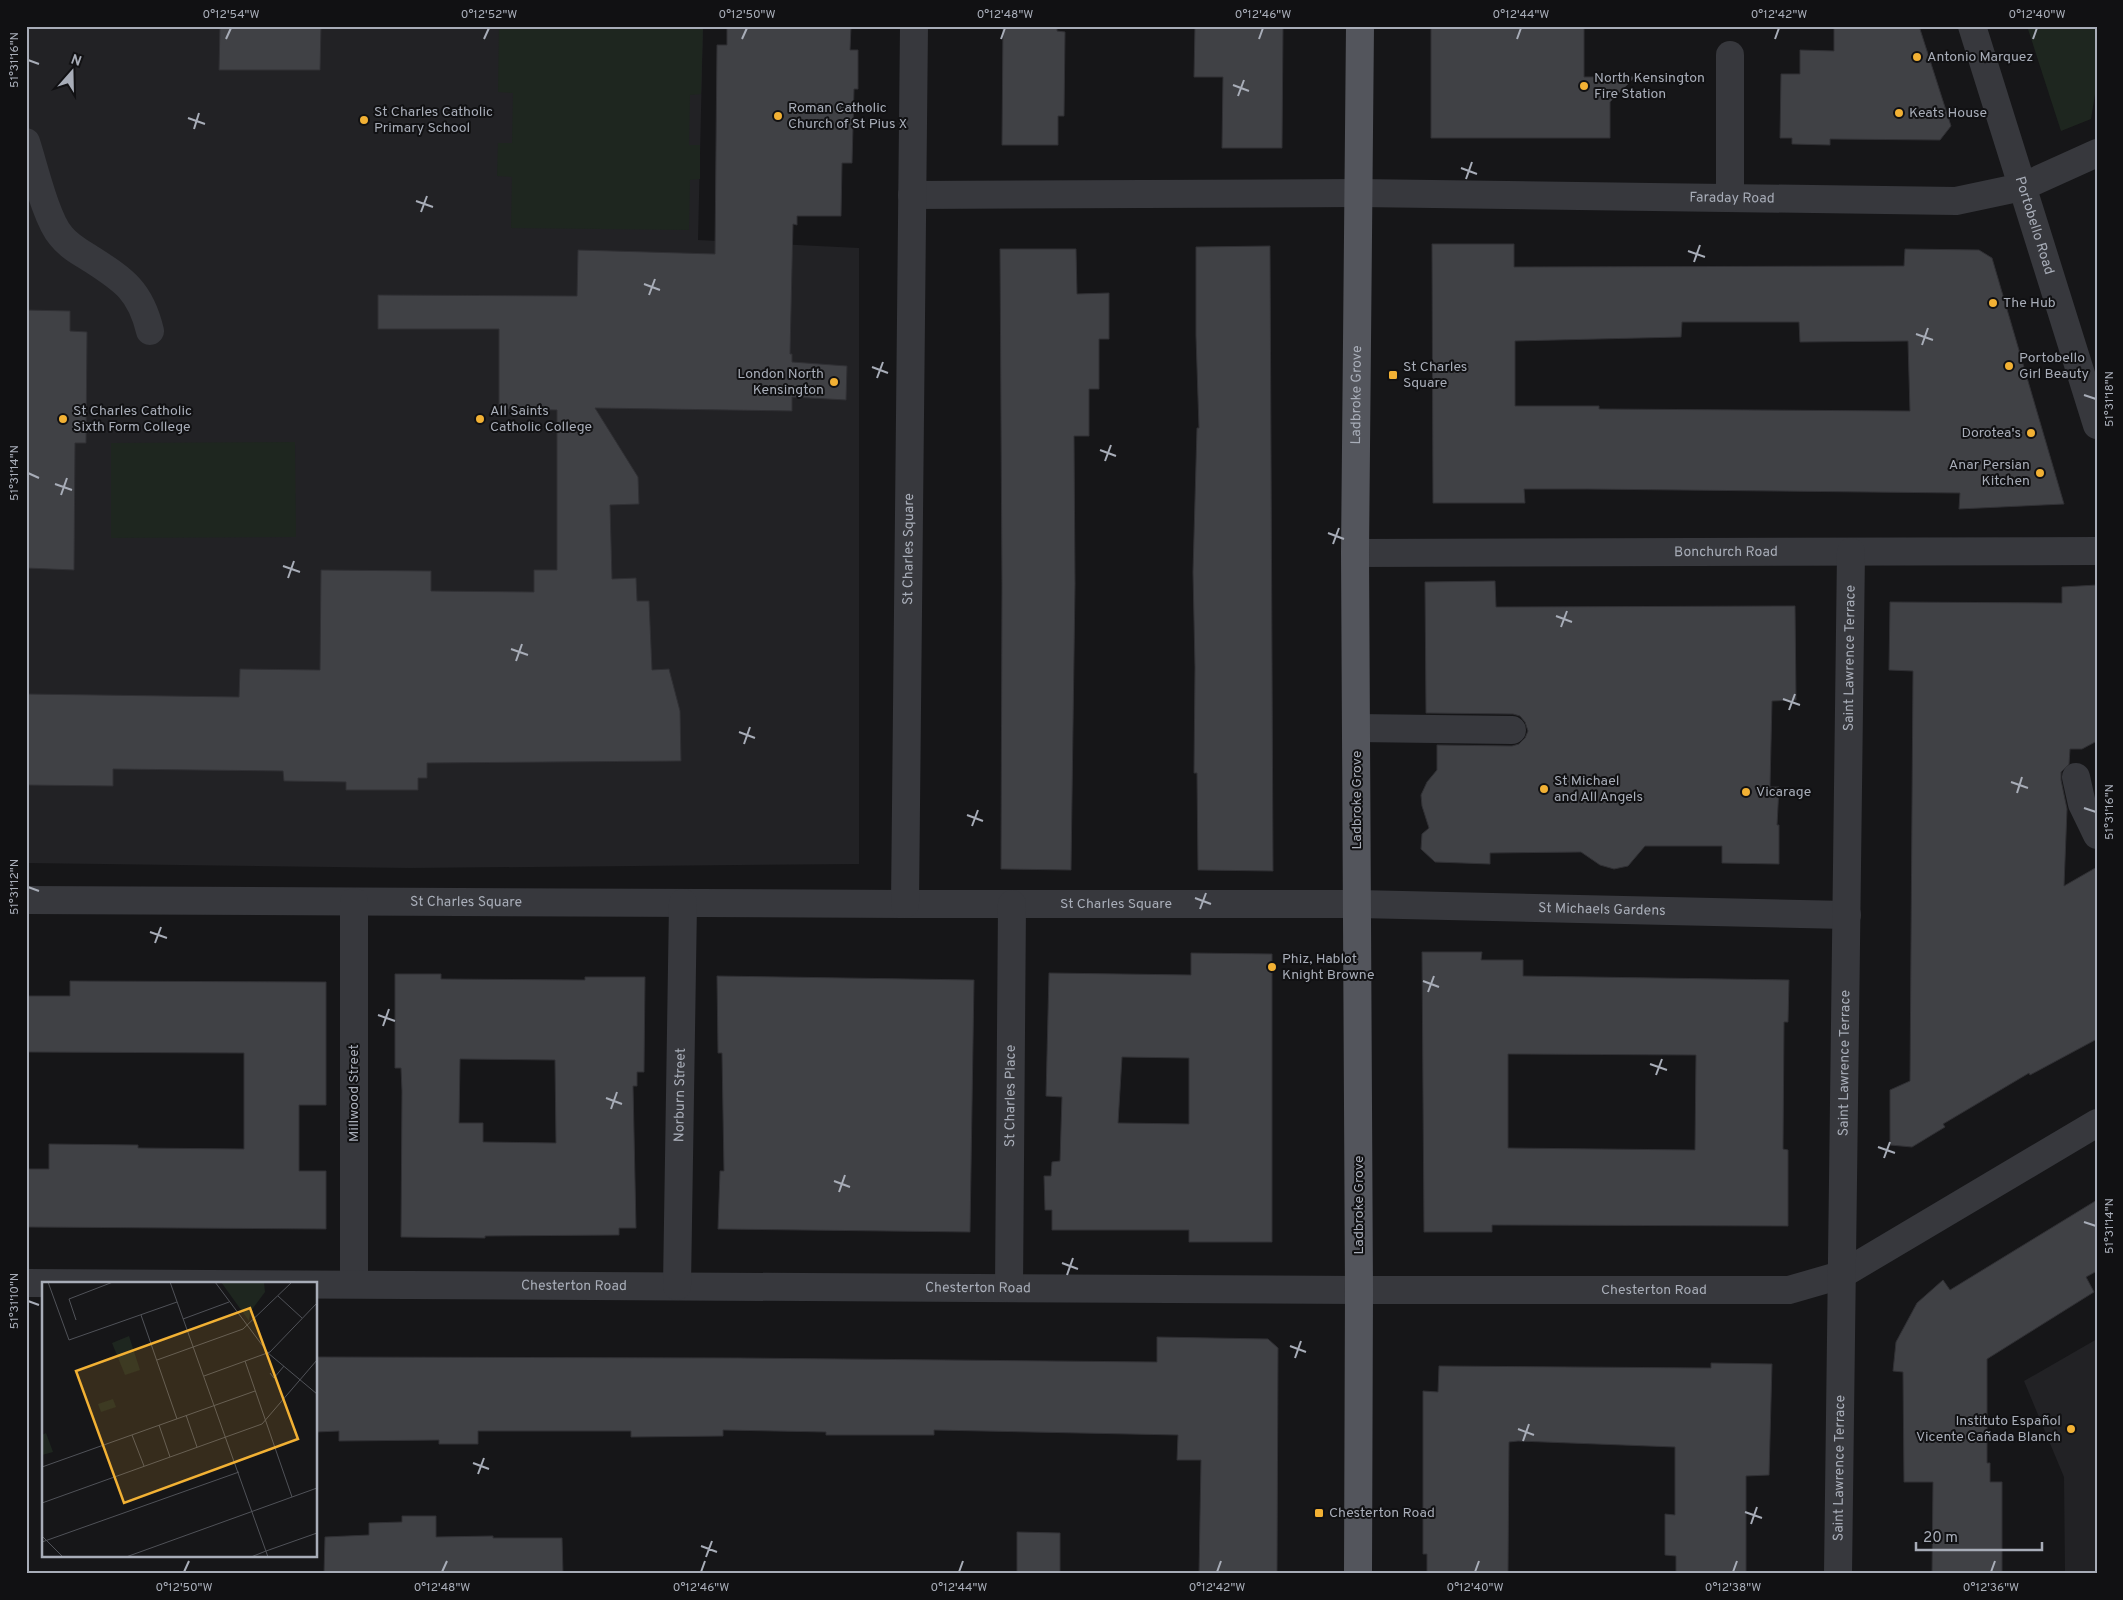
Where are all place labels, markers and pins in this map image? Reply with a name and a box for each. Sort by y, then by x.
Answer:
place label: Antonio Marquez [1927,49,2033,66]
marker: Antonio Marquez [1911,51,1923,63]
place label: North Kensington Fire Station [1594,70,1705,103]
marker: North Kensington Fire Station [1578,80,1590,92]
place label: Roman Catholic Church of St Pius X [788,100,907,133]
place label: St Charles Catholic Primary School [374,104,493,137]
place label: Keats House [1909,105,1987,122]
marker: Keats House [1893,107,1905,119]
marker: Roman Catholic Church of St Pius X [772,110,784,122]
marker: St Charles Catholic Primary School [358,114,370,126]
place label: The Hub [2003,295,2056,312]
marker: The Hub [1987,297,1999,309]
place label: Portobello Girl Beauty [2019,350,2089,383]
place label: St Charles Square [1403,359,1467,392]
marker: Portobello Girl Beauty [2003,360,2015,372]
place label: London North Kensington [737,366,824,399]
marker: St Charles Square [1387,369,1399,381]
marker: London North Kensington [828,376,840,388]
place label: St Charles Catholic Sixth Form College [73,403,192,436]
place label: All Saints Catholic College [490,403,592,436]
marker: St Charles Catholic Sixth Form College [57,413,69,425]
marker: All Saints Catholic College [474,413,486,425]
place label: Dorotea's [1962,425,2021,442]
marker: Dorotea's [2025,427,2037,439]
place label: Anar Persian Kitchen [1949,457,2030,490]
marker: Anar Persian Kitchen [2034,467,2046,479]
place label: St Michael and All Angels [1554,773,1643,806]
marker: St Michael and All Angels [1538,783,1550,795]
place label: Vicarage [1756,784,1811,801]
marker: Vicarage [1740,786,1752,798]
place label: Phiz, Hablot Knight Browne [1282,951,1374,984]
marker: Phiz, Hablot Knight Browne [1266,961,1278,973]
place label: Instituto Español Vicente Cañada Blanch [1916,1413,2061,1446]
marker: Instituto Español Vicente Cañada Blanch [2065,1423,2077,1435]
place label: Chesterton Road [1329,1505,1435,1522]
marker: Chesterton Road [1313,1507,1325,1519]

